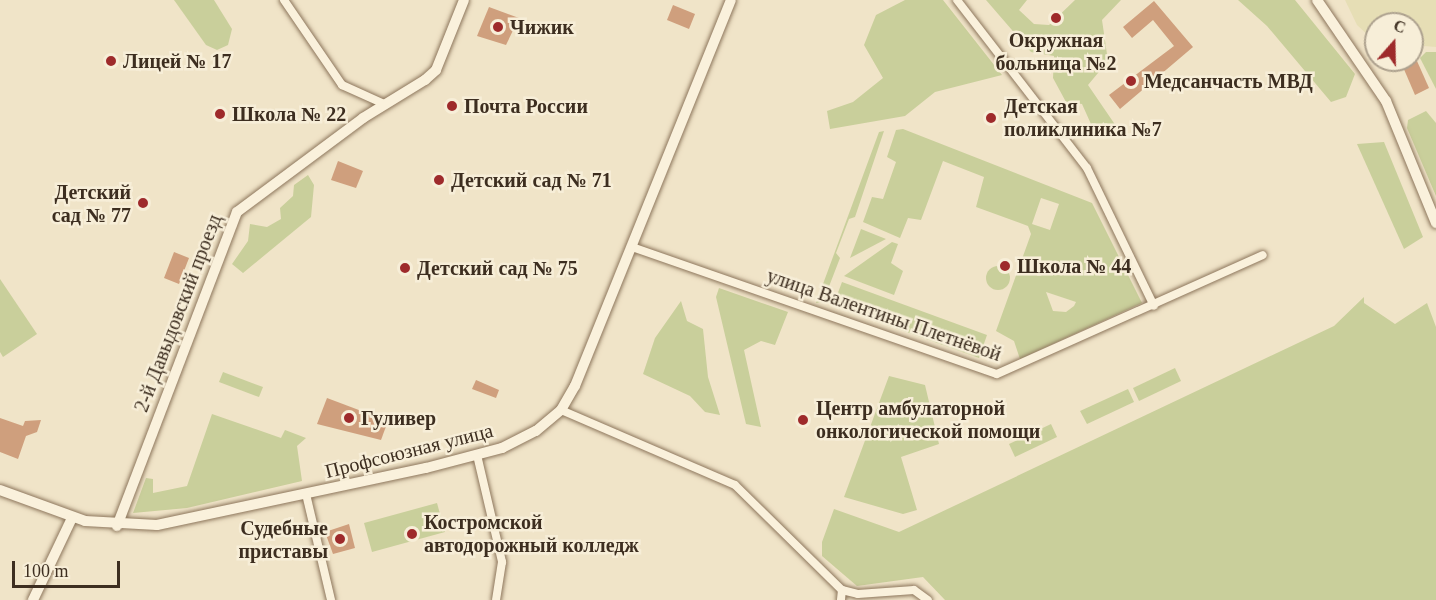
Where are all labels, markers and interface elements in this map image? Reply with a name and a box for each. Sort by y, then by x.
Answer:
marker: Окружная больница №2 [1047,9,1065,27]
north arrow [1364,12,1424,72]
place label: Чижик [510,15,574,39]
text: С [1391,17,1408,36]
marker: Чижик [491,20,505,34]
place label: Окружная больница №2 [996,29,1116,76]
place label: Лицей № 17 [123,49,231,73]
marker: Лицей № 17 [104,54,118,68]
place label: Медсанчасть МВД [1144,69,1313,93]
marker: Медсанчасть МВД [1122,72,1140,90]
place label: Почта России [464,94,588,118]
place label: Детская поликлиника №7 [1004,94,1162,141]
marker: Почта России [445,99,459,113]
place label: Школа № 22 [232,102,346,126]
marker: Школа № 22 [213,107,227,121]
marker: Детская поликлиника №7 [982,109,1000,127]
place label: Детский сад № 71 [451,168,612,192]
marker: Детский сад № 71 [432,173,446,187]
place label: Детский сад № 77 [52,180,131,227]
marker: Детский сад № 77 [136,196,150,210]
street label: 2-й Давыдовский проезд [129,211,227,415]
place label: Школа № 44 [1017,254,1131,278]
place label: Детский сад № 75 [417,256,578,280]
marker: Школа № 44 [998,259,1012,273]
marker: Детский сад № 75 [398,261,412,275]
street label: улица Валентины Плетнёвой [764,264,1004,366]
place label: Центр амбулаторной онкологической помощи [816,396,1040,443]
place label: Гуливер [361,406,436,430]
marker: Гуливер [342,411,356,425]
marker: Центр амбулаторной онкологической помощи [794,411,812,429]
street label: Профсоюзная улица [323,419,495,483]
place label: Костромской автодорожный колледж [424,510,639,557]
place label: Судебные приставы [238,516,328,563]
marker: Костромской автодорожный колледж [405,527,419,541]
marker: Судебные приставы [333,532,347,546]
scale bar [15,549,123,587]
text: 100 m [23,561,69,581]

